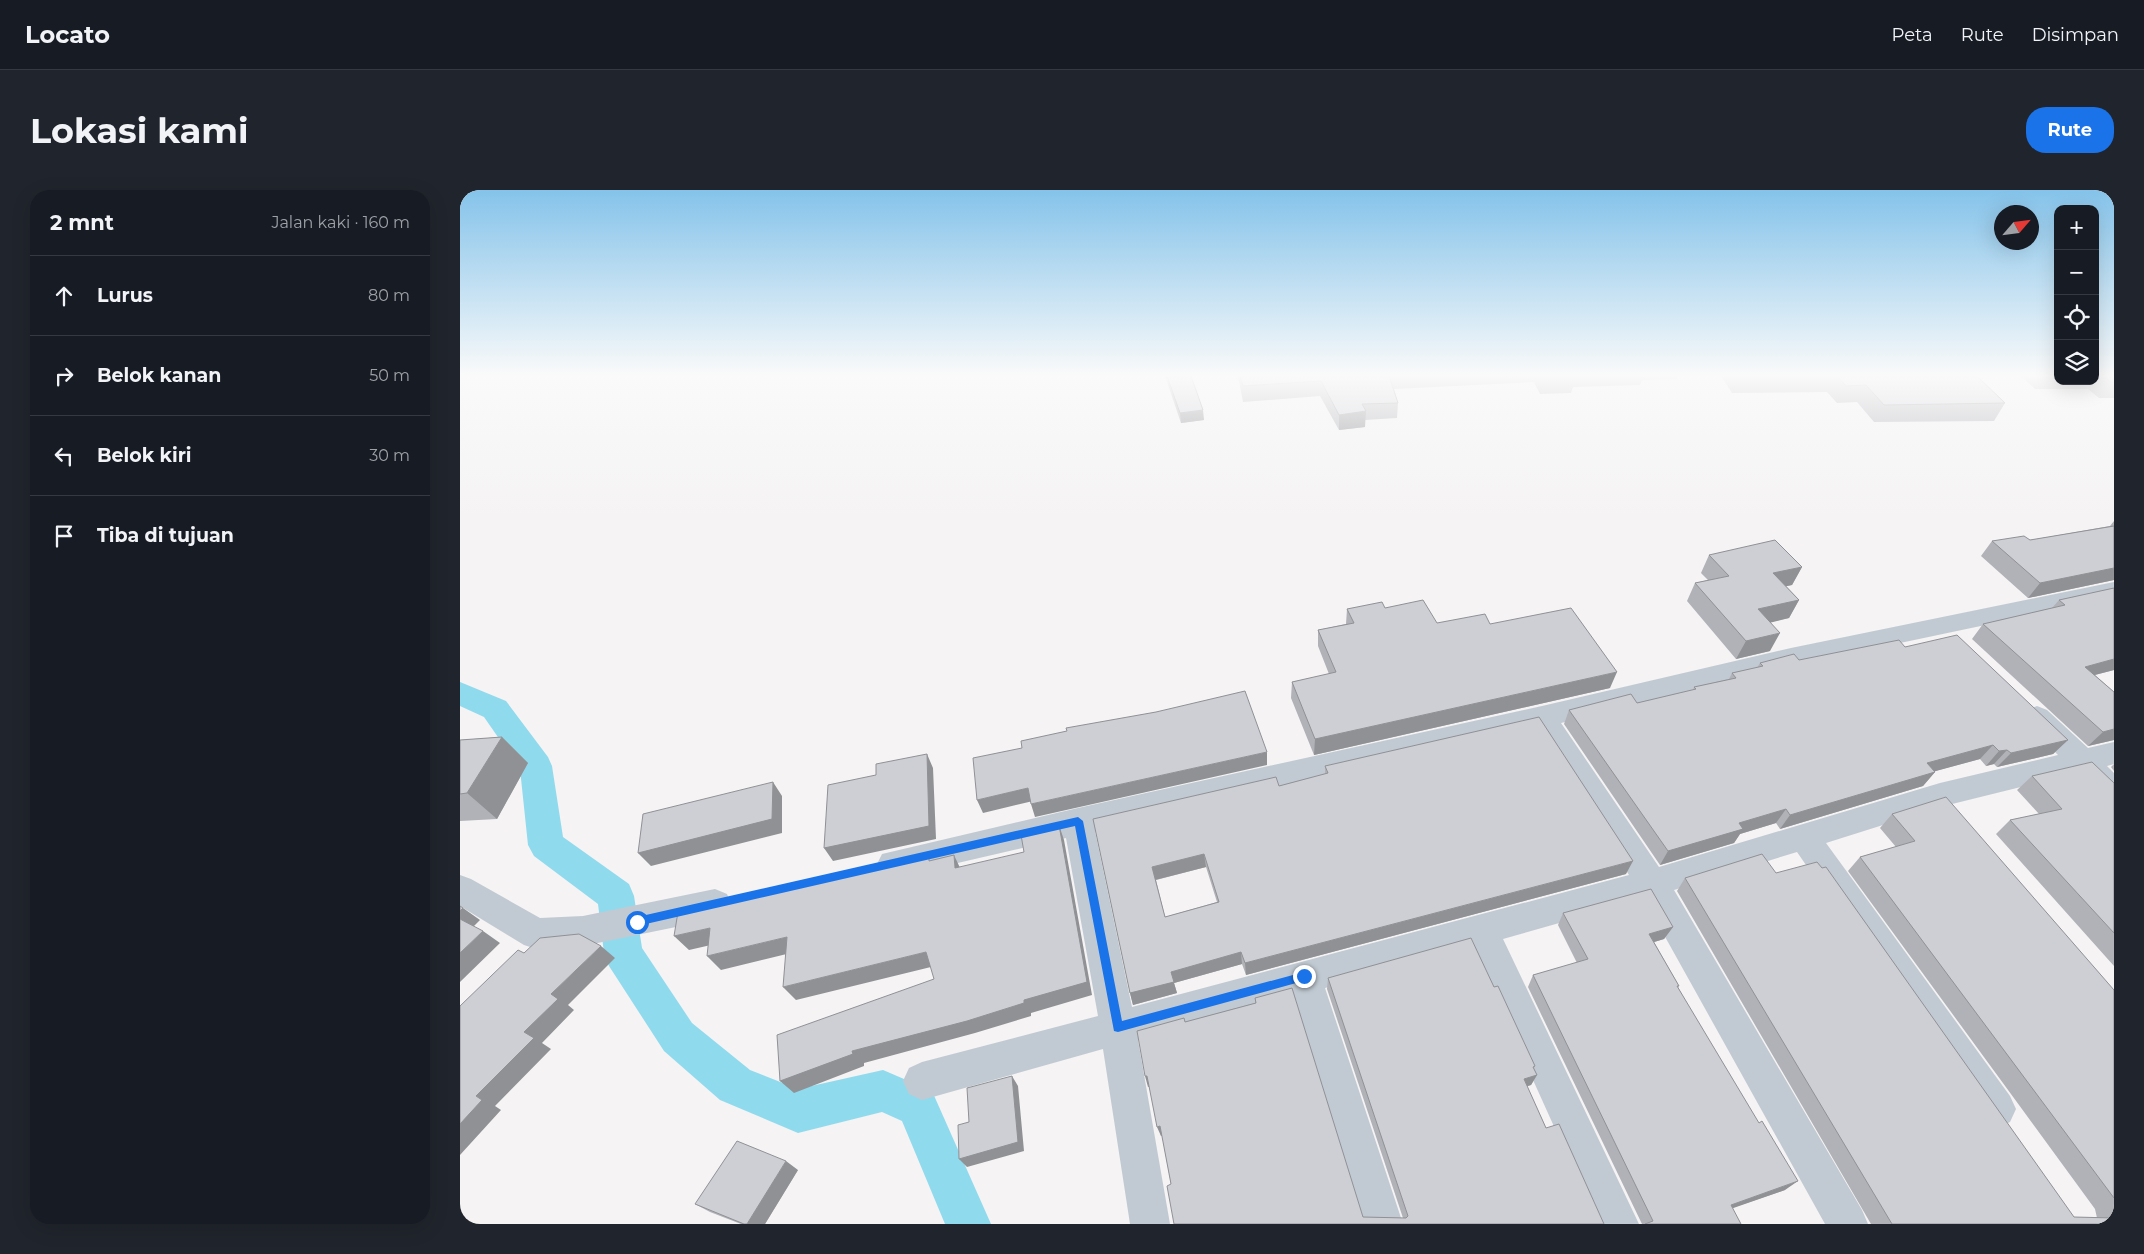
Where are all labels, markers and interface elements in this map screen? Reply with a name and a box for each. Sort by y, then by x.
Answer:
text: Locato [25,20,110,49]
text: Peta [1892,24,1933,46]
text: Rute [1961,24,2004,46]
text: Disimpan [2032,24,2119,46]
button: Rute [2026,107,2114,153]
text: Lokasi kami [30,109,249,152]
north arrow [1994,205,2039,250]
map controls [2054,205,2099,385]
button: + [2054,205,2099,250]
text: 2 mnt [50,210,114,235]
text: Jalan kaki · 160 m [271,213,410,232]
button: − [2054,250,2099,295]
icon: ahead [50,282,78,310]
text: Lurus [97,284,153,307]
text: 80 m [368,286,410,305]
button: locate [2054,295,2099,340]
button: layers [2054,340,2099,385]
icon: right [50,362,78,390]
text: Belok kanan [97,364,221,387]
text: 50 m [369,366,410,385]
icon: left [50,442,78,470]
text: Belok kiri [97,444,192,467]
text: 30 m [369,446,410,465]
icon: arrive [50,522,78,550]
text: Tiba di tujuan [97,524,234,547]
route start [626,911,649,934]
route end [1293,965,1316,988]

